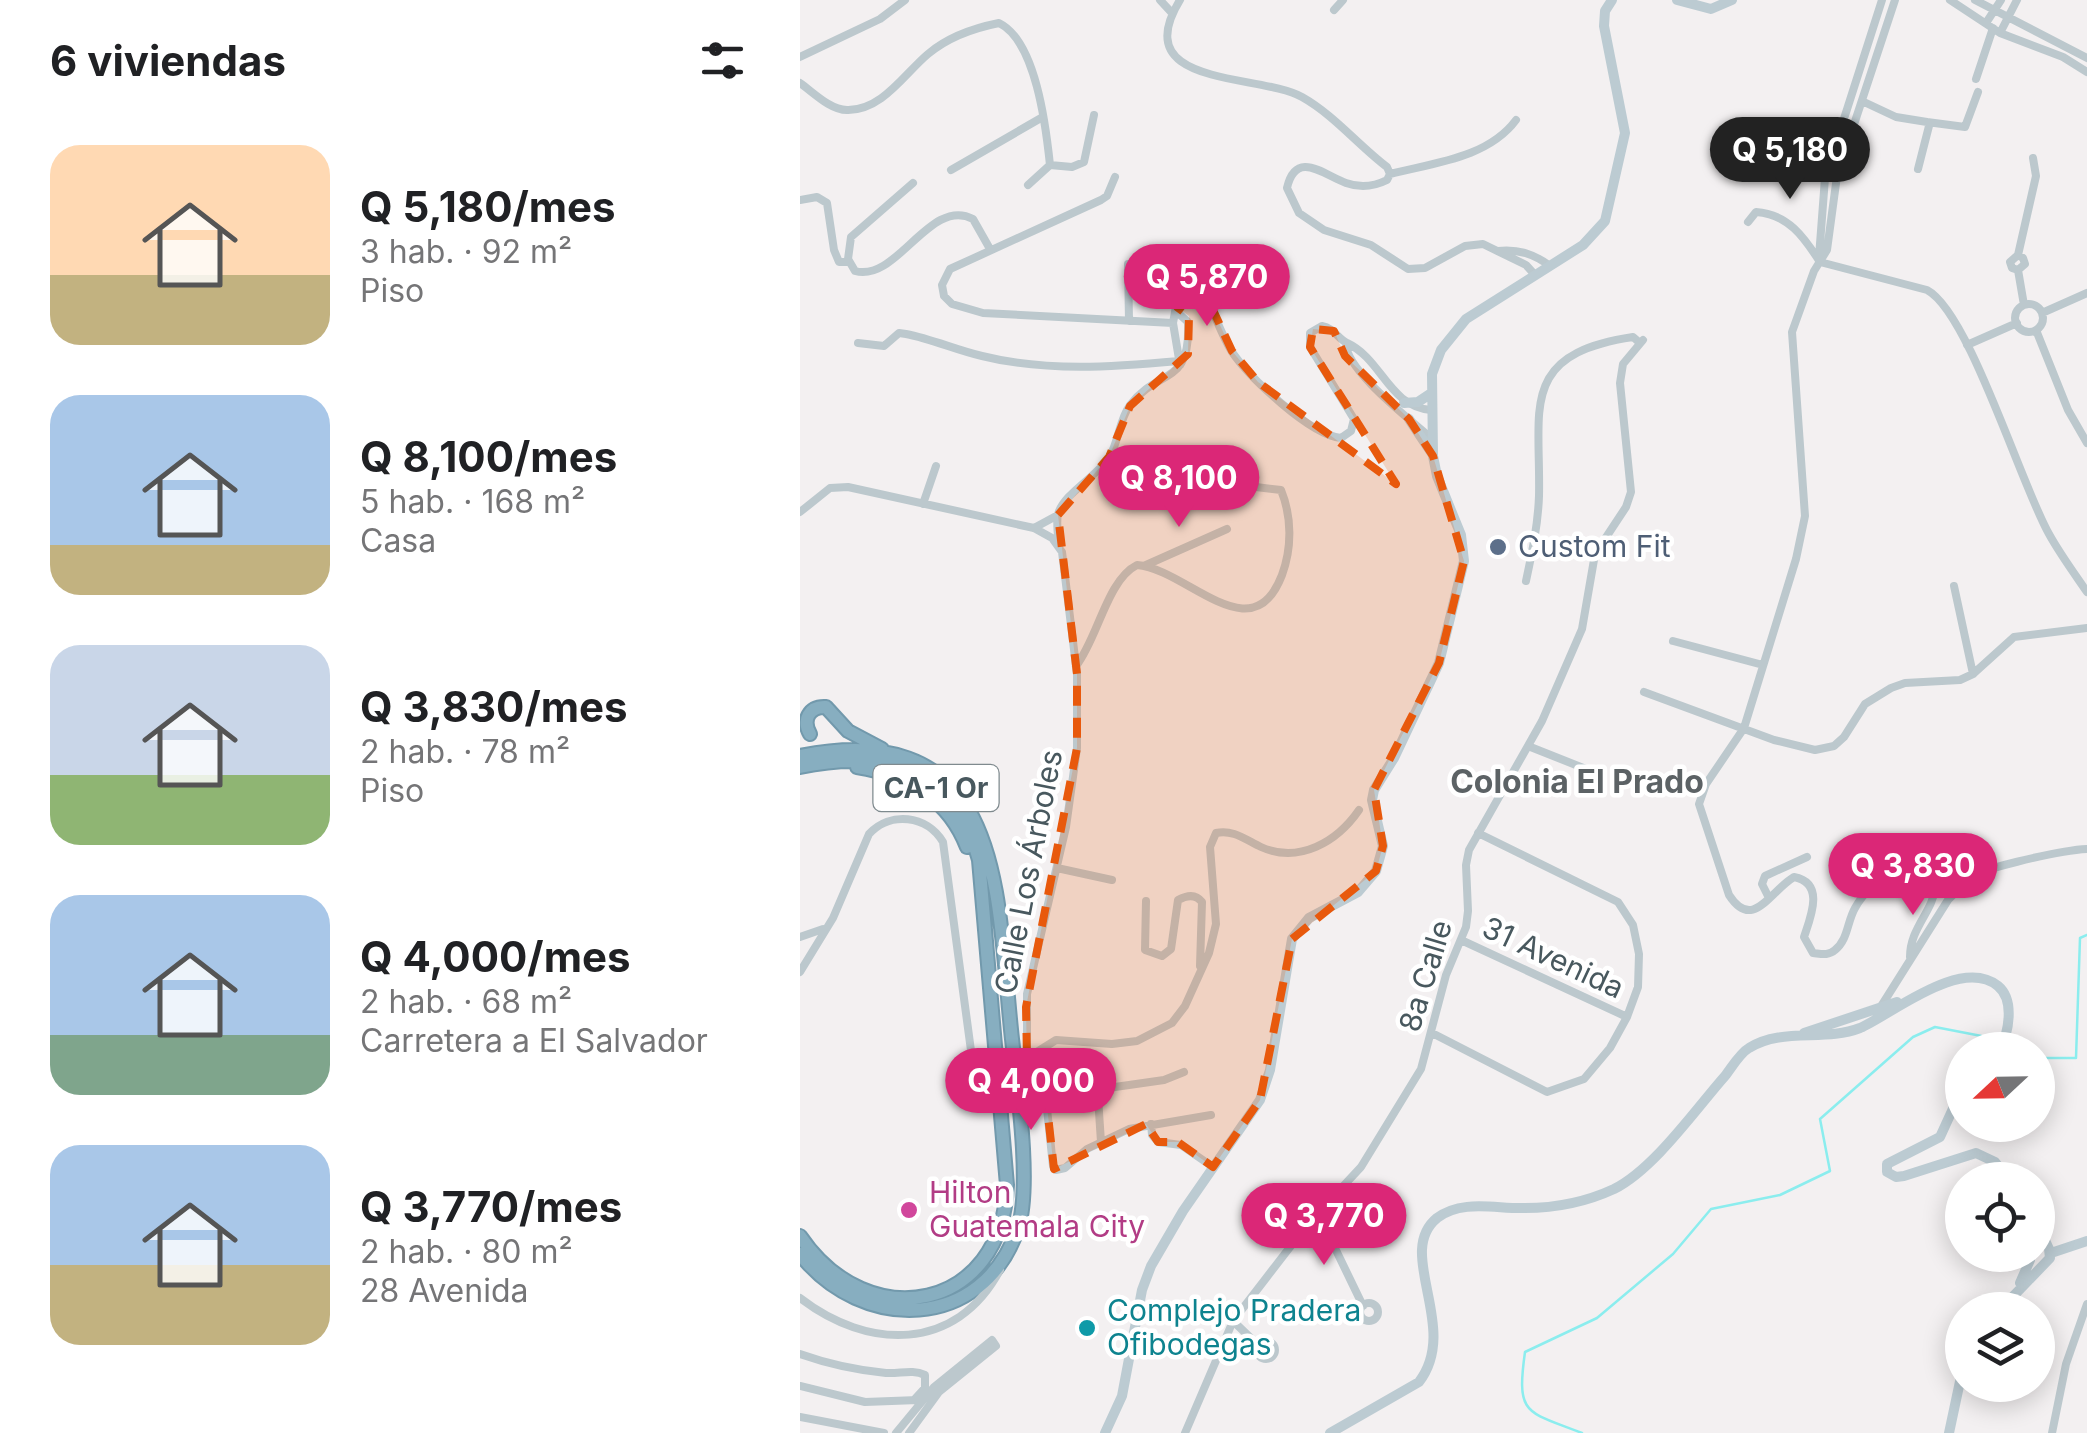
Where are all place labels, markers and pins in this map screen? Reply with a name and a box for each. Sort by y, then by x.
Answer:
pin: Q 5,180 [1698,117,1882,202]
pin: Q 5,870 [1115,244,1299,329]
pin: Q 8,100 [1087,445,1271,530]
place label: Custom Fit [1518,528,1671,564]
marker: Custom Fit [1487,536,1509,558]
pin: Q 3,830 [1821,833,2005,918]
pin: Q 4,000 [939,1048,1123,1133]
place label: Hilton Guatemala City [929,1174,1145,1244]
pin: Q 3,770 [1232,1183,1416,1268]
marker: Hilton Guatemala City [898,1199,920,1221]
place label: Complejo Pradera Ofibodegas [1107,1292,1361,1362]
marker: Complejo Pradera Ofibodegas [1076,1317,1098,1339]

